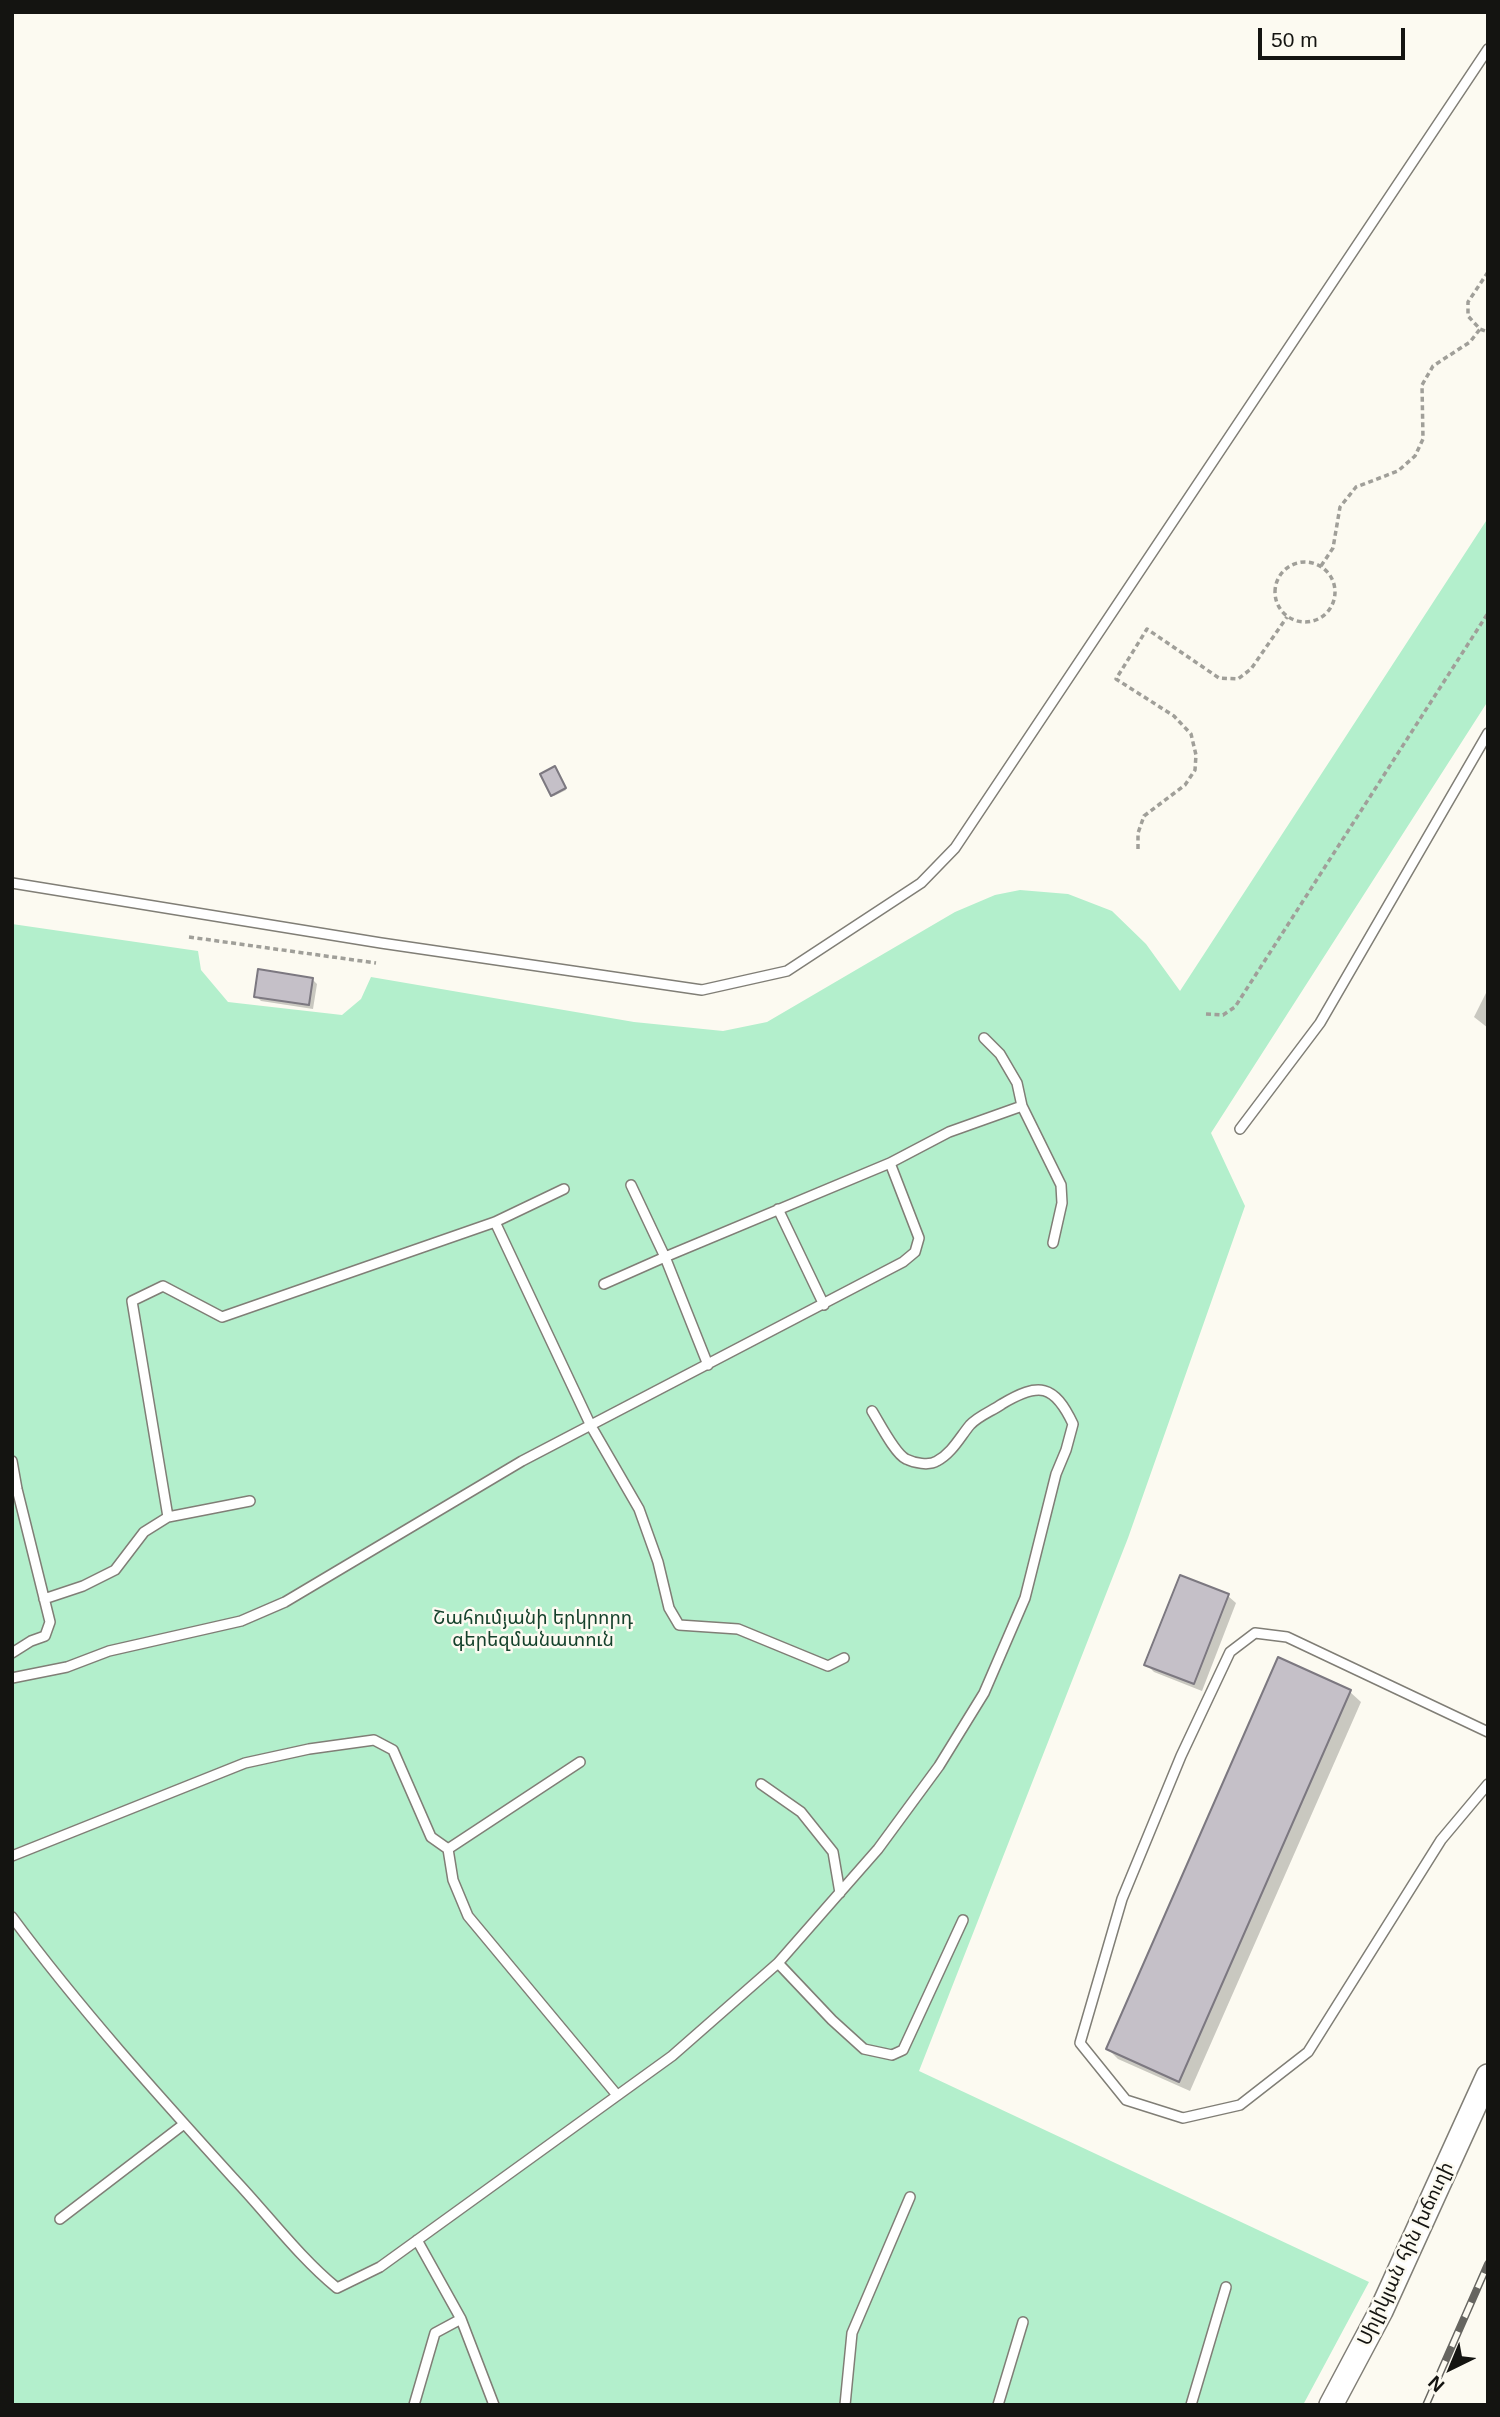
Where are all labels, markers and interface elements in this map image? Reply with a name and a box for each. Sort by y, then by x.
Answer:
scale bar [1262,14,1409,58]
text: 50 m [1271,28,1318,51]
park label: Շահումյանի երկրորդ գերեզմանատուն [433,1608,633,1652]
street label: Սիլիկյան հին խճուղի [1353,2159,1459,2349]
north arrow [1416,2333,1486,2403]
text: N [1424,2371,1449,2396]

